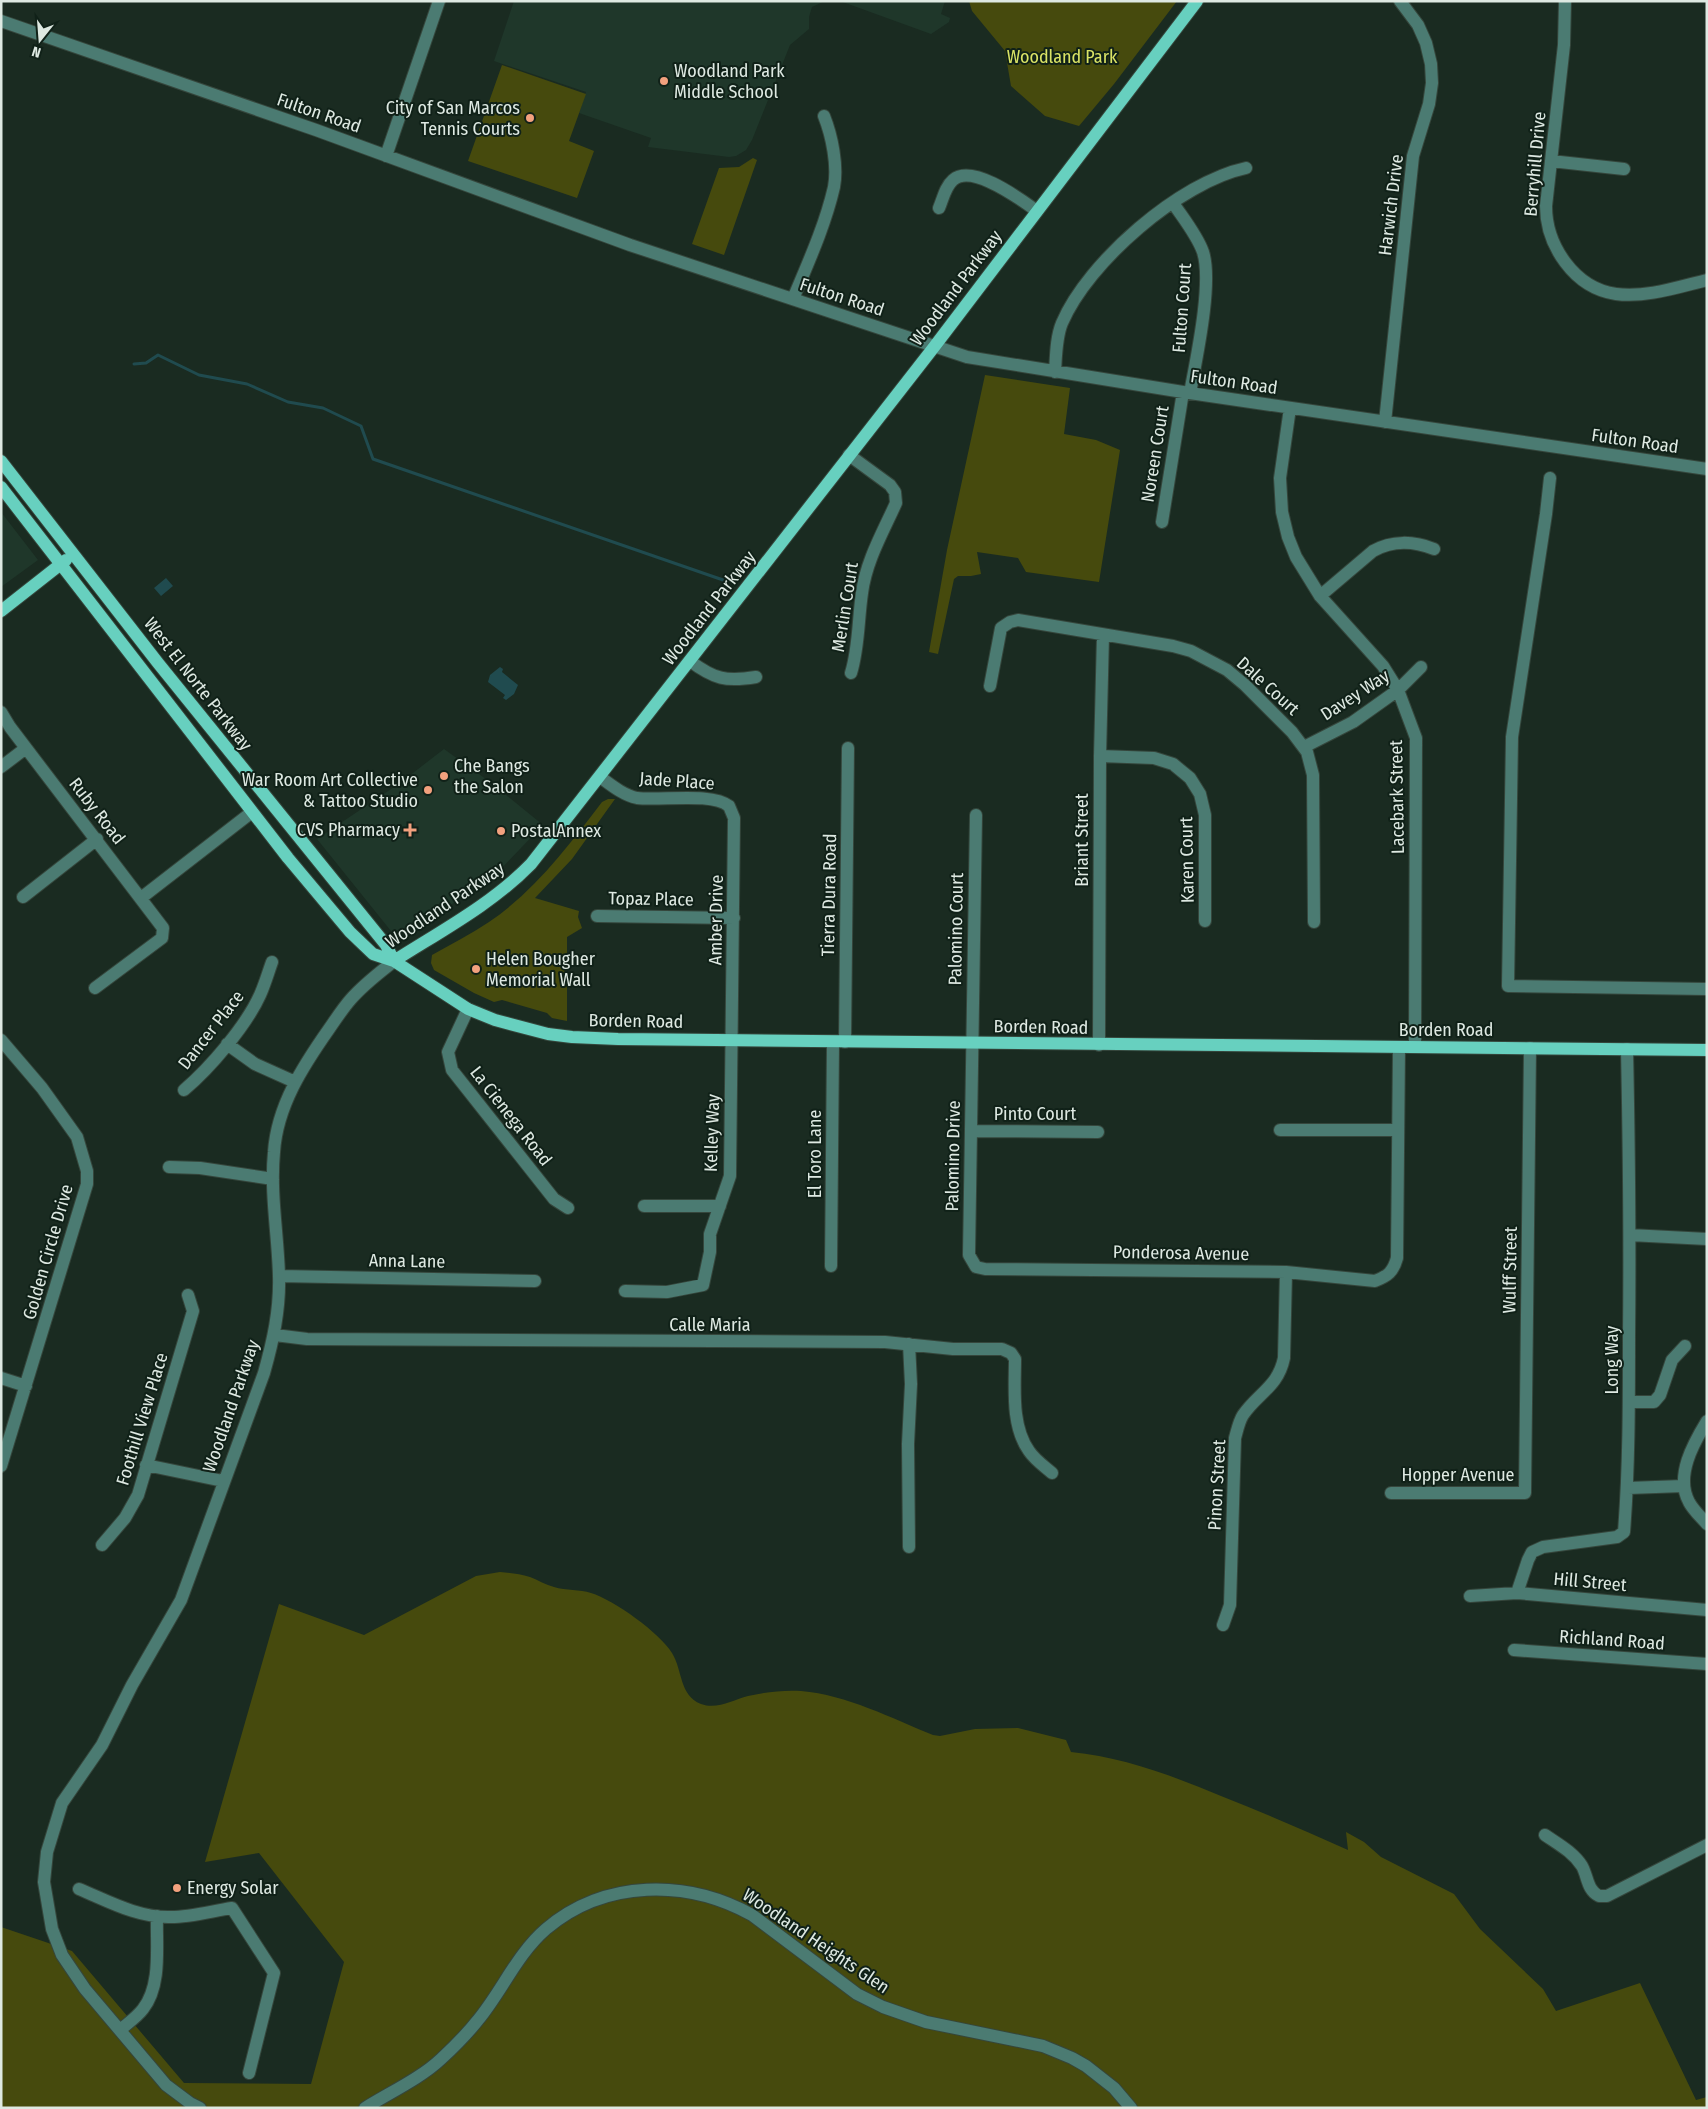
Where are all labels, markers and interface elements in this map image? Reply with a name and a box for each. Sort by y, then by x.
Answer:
north arrow [15,15,65,65]
text: N [30,43,43,61]
park label: Woodland Park [1007,46,1118,68]
place label: Woodland Park Middle School [674,60,785,103]
marker: Woodland Park Middle School [658,75,670,87]
street label: Fulton Road [274,88,364,138]
place label: City of San Marcos Tennis Courts [386,97,520,140]
street label: Berryhill Drive [1519,111,1551,217]
marker: City of San Marcos Tennis Courts [524,112,536,124]
street label: Harwich Drive [1374,153,1408,257]
street label: Woodland Parkway [905,226,1007,350]
street label: Fulton Court [1168,262,1196,354]
street label: Fulton Road [797,273,887,321]
street label: Fulton Road [1189,365,1279,399]
street label: Noreen Court [1137,404,1174,504]
street label: Fulton Road [1590,424,1680,458]
street label: Woodland Parkway [658,547,760,669]
street label: Merlin Court [827,560,863,654]
street label: West El Norte Parkway [139,613,257,755]
street label: Dale Court [1232,652,1304,720]
street label: Davey Way [1317,665,1393,725]
street label: Lacebark Street [1385,740,1409,854]
place label: Che Bangs the Salon [454,755,530,798]
street label: Jade Place [639,767,716,795]
place label: War Room Art Collective & Tattoo Studio [242,769,418,812]
marker: Che Bangs the Salon [438,770,450,782]
street label: Ruby Road [64,773,130,849]
marker: War Room Art Collective & Tattoo Studio [422,784,434,796]
street label: Briant Street [1071,793,1093,887]
street label: Karen Court [1175,816,1199,903]
place label: CVS Pharmacy [297,819,400,841]
place label: PostalAnnex [511,820,601,842]
marker: CVS Pharmacy [404,824,416,836]
marker: PostalAnnex [495,825,507,837]
street label: Tierra Dura Road [817,833,841,957]
street label: Woodland Parkway [381,857,509,953]
street label: Palomino Court [944,872,968,986]
street label: Amber Drive [704,875,728,965]
street label: Topaz Place [608,887,694,911]
place label: Helen Bougher Memorial Wall [486,948,596,991]
marker: Helen Bougher Memorial Wall [470,963,482,975]
street label: Dancer Place [173,986,249,1074]
street label: Borden Road [588,1009,684,1033]
street label: Borden Road [993,1015,1089,1039]
street label: Borden Road [1399,1019,1493,1041]
street label: La Cienega Road [465,1062,557,1170]
street label: Kelley Way [700,1094,724,1172]
street label: Palomino Drive [941,1100,965,1212]
street label: Pinto Court [994,1103,1076,1125]
street label: El Toro Lane [804,1110,826,1198]
street label: Golden Circle Drive [18,1182,78,1322]
street label: Wulff Street [1498,1226,1522,1314]
street label: Ponderosa Avenue [1113,1241,1249,1265]
street label: Anna Lane [369,1249,446,1273]
street label: Calle Maria [669,1314,751,1336]
street label: Long Way [1601,1326,1623,1394]
street label: Woodland Parkway [198,1337,264,1475]
street label: Foothill View Place [111,1350,173,1488]
street label: Pinon Street [1204,1439,1230,1531]
street label: Hopper Avenue [1401,1464,1515,1486]
street label: Hill Street [1552,1568,1628,1596]
street label: Richland Road [1559,1625,1665,1655]
place label: Energy Solar [187,1877,279,1899]
marker: Energy Solar [171,1882,183,1894]
street label: Woodland Heights Glen [738,1884,894,1998]

